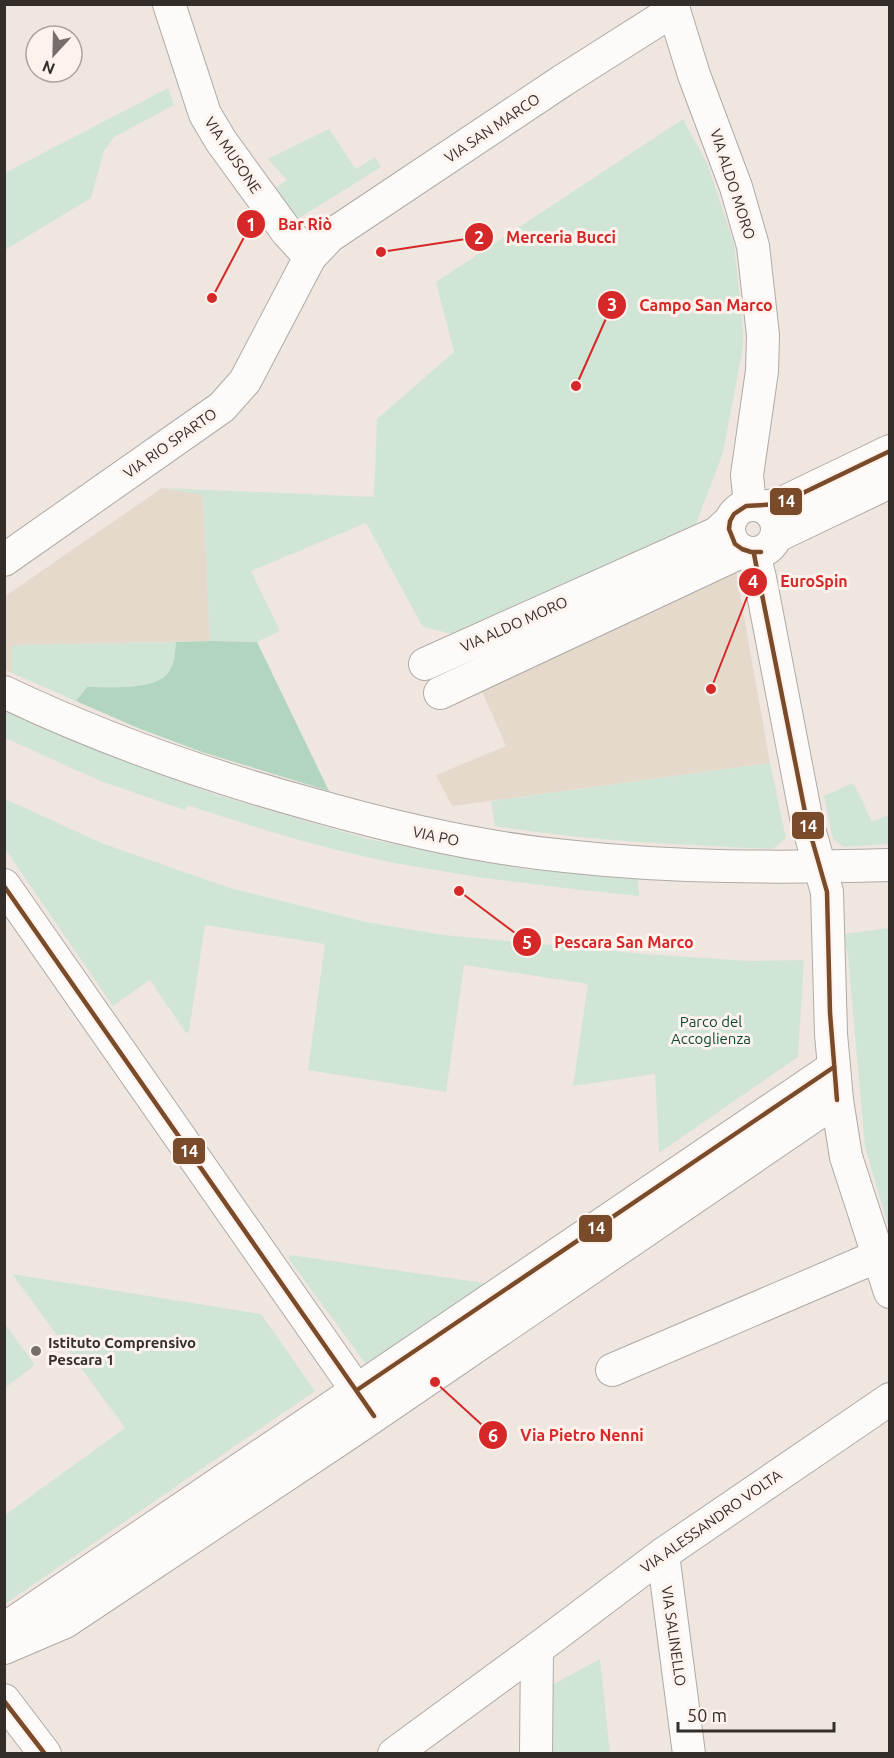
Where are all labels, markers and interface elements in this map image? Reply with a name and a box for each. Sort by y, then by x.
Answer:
north arrow [24,24,84,84]
text: N [39,57,57,78]
street label: VIA SAN MARCO [441,90,543,166]
street label: VIA MUSONE [201,114,265,196]
street label: VIA ALDO MORO [707,127,759,241]
callout: Bar Riò [236,207,344,241]
text: 1 [246,214,256,234]
text: Bar Riò [278,215,332,233]
callout: Merceria Bucci [464,220,628,254]
text: 2 [474,227,484,247]
text: Merceria Bucci [506,228,616,246]
callout: Campo San Marco [597,288,785,322]
text: 3 [607,294,617,314]
text: Campo San Marco [639,296,773,314]
street label: VIA RIO SPARTO [120,405,220,481]
line badge: 14 [769,487,803,516]
text: 14 [777,492,795,510]
callout: EuroSpin [738,565,859,599]
text: 4 [748,571,758,591]
text: EuroSpin [780,572,848,590]
street label: VIA ALDO MORO [458,593,570,655]
line badge: 14 [791,811,825,840]
text: 14 [799,817,817,835]
street label: VIA PO [411,823,461,849]
callout: Pescara San Marco [512,925,705,959]
text: 5 [522,932,532,952]
text: Pescara San Marco [554,933,694,951]
park label: Parco del Accoglienza [671,1013,751,1047]
line badge: 14 [172,1137,206,1165]
text: 14 [180,1142,198,1160]
line badge: 14 [578,1214,613,1243]
text: 14 [587,1219,605,1237]
place label: Istituto Comprensivo Pescara 1 [48,1334,196,1368]
marker: Istituto Comprensivo Pescara 1 [29,1344,43,1358]
callout: Via Pietro Nenni [478,1418,655,1452]
text: 6 [488,1425,498,1445]
text: Via Pietro Nenni [520,1426,644,1444]
street label: VIA ALESSANDRO VOLTA [637,1466,785,1576]
street label: VIA SALINELLO [659,1585,689,1687]
scale bar [678,1695,834,1733]
text: 50 m [687,1705,727,1725]

